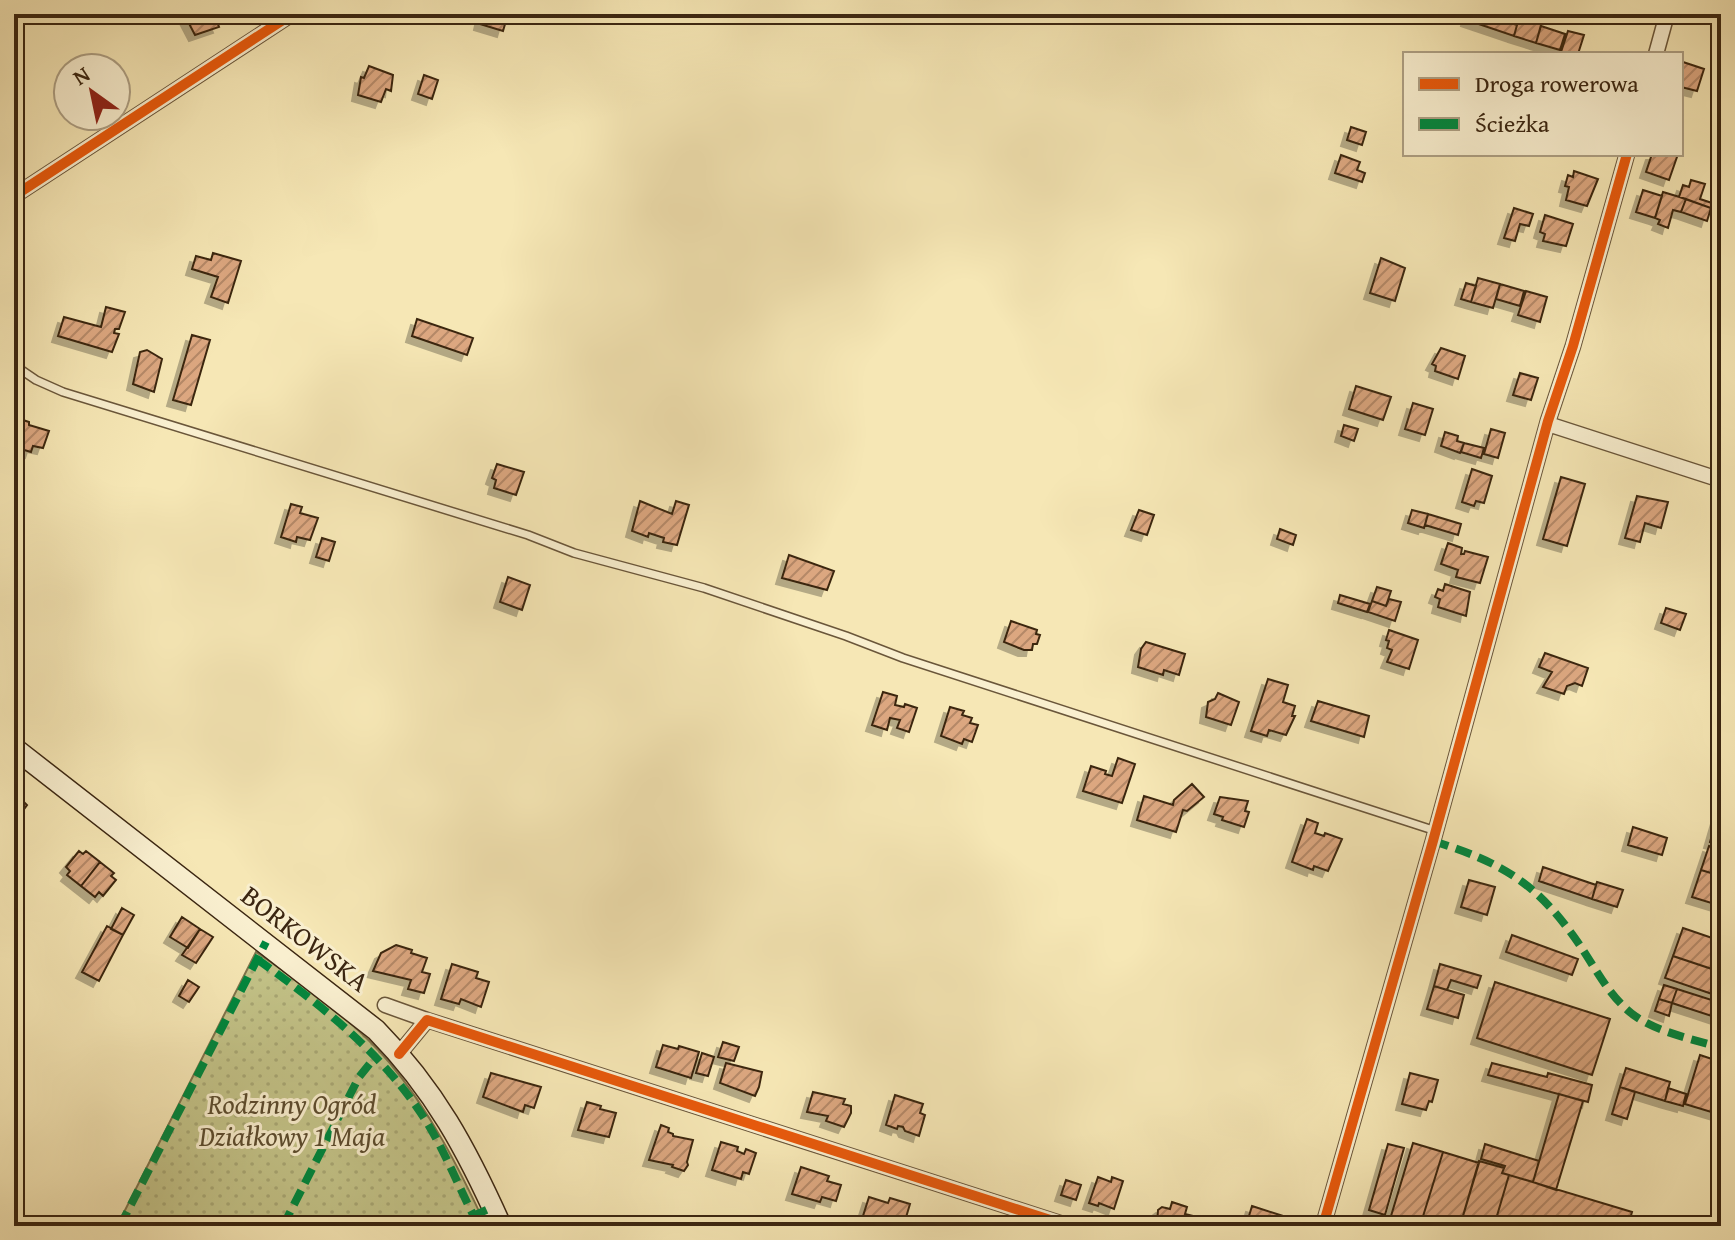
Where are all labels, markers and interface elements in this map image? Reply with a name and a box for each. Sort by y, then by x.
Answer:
north arrow [52,52,132,132]
legend [1403,52,1683,156]
text: N [66,58,96,93]
text: Droga rowerowa [1475,66,1639,101]
text: Ścieżka [1475,106,1550,141]
street label: BORKOWSKA [233,875,379,1001]
park label: Rodzinny Ogród Działkowy 1 Maja [198,1083,385,1156]

